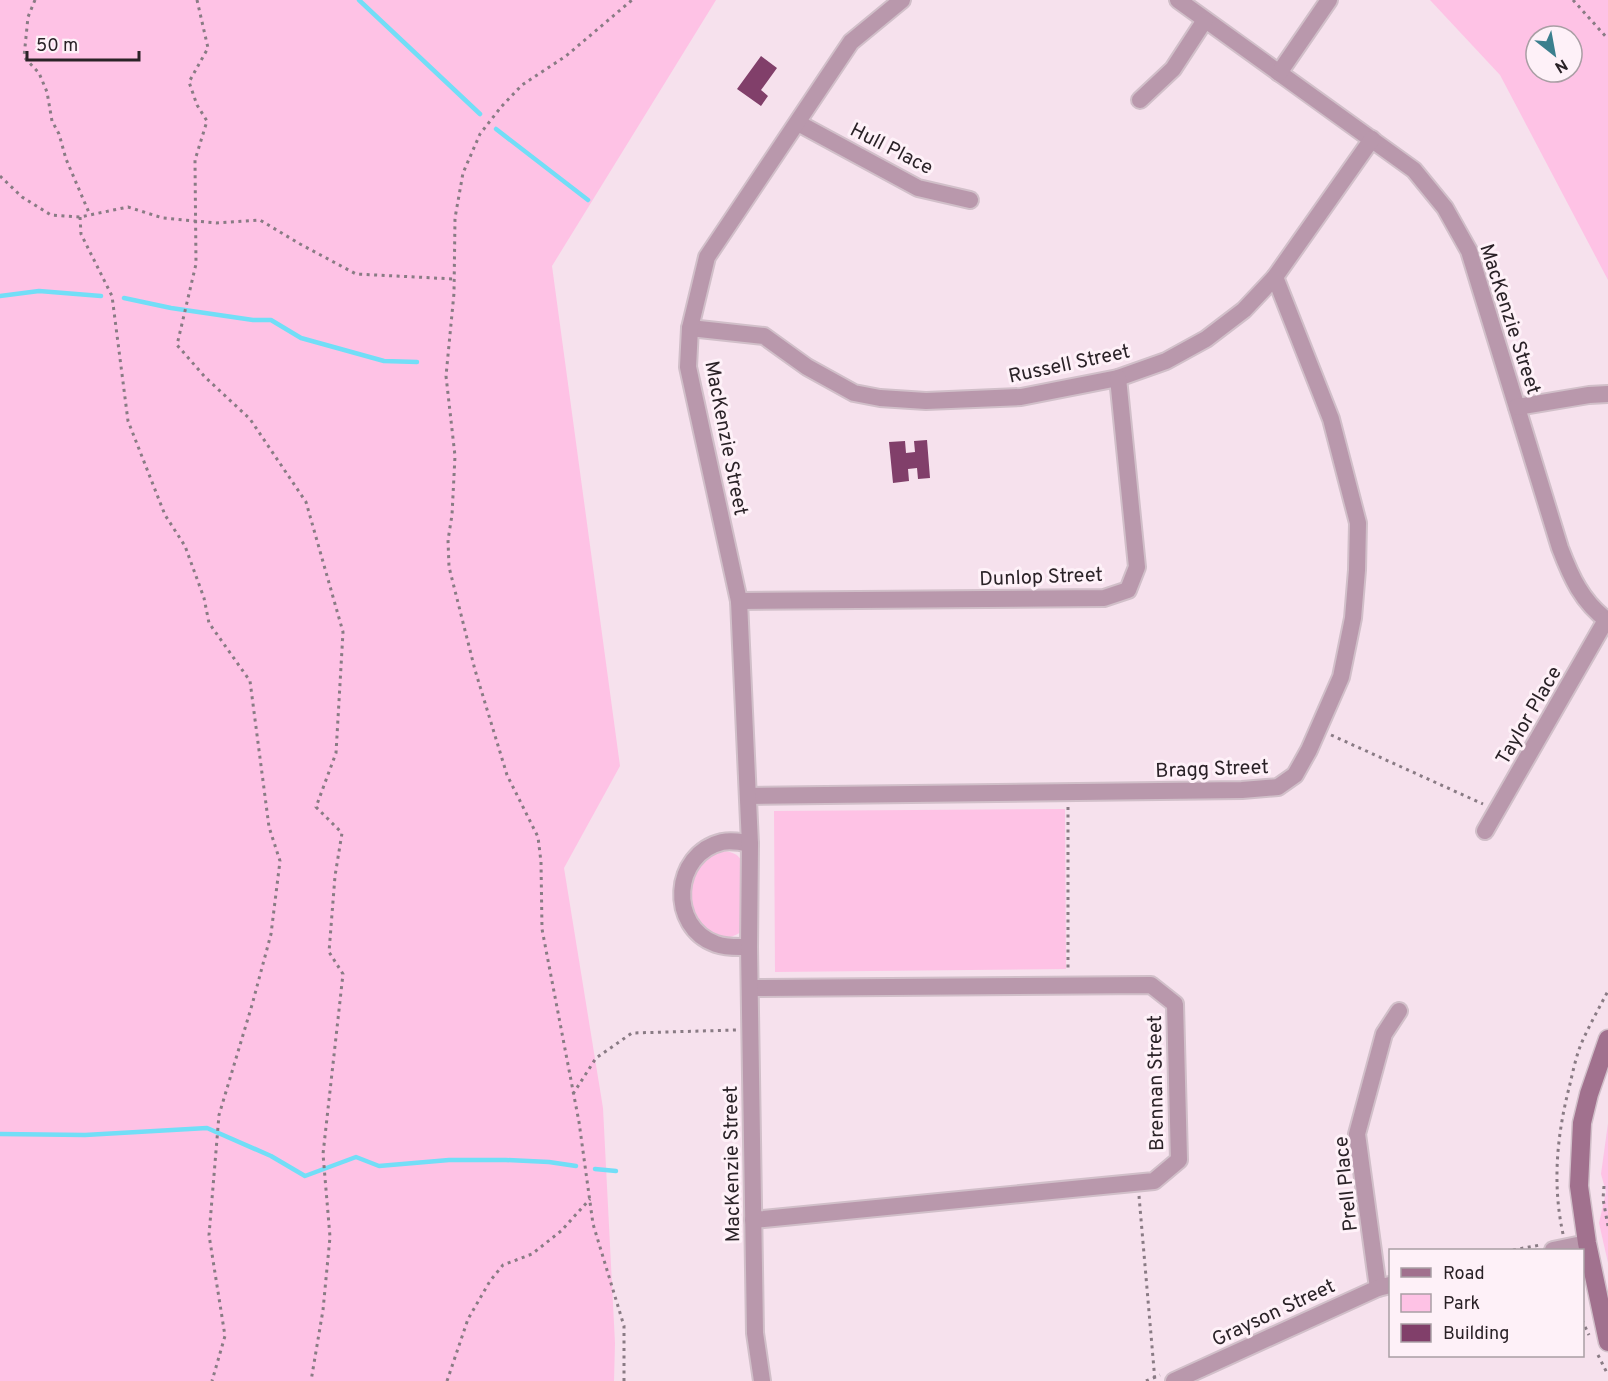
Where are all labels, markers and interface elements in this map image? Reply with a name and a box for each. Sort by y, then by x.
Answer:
scale bar [27,24,140,62]
north arrow [1524,24,1584,84]
text: 50 m [36,35,78,58]
text: N [1551,54,1571,77]
street label: Hull Place [845,118,937,182]
street label: MacKenzie Street [1472,241,1546,398]
street label: Russell Street [1006,339,1133,391]
street label: MacKenzie Street [697,359,753,518]
street label: Dunlop Street [979,563,1103,593]
street label: Taylor Place [1491,662,1568,770]
street label: Bragg Street [1155,755,1269,785]
street label: Brennan Street [1143,1015,1171,1151]
street label: MacKenzie Street [719,1085,747,1243]
street label: Prell Place [1329,1135,1365,1233]
legend [1389,1249,1584,1357]
text: Road [1443,1263,1485,1286]
street label: Grayson Street [1208,1274,1340,1354]
text: Park [1443,1293,1480,1316]
text: Building [1443,1323,1509,1346]

